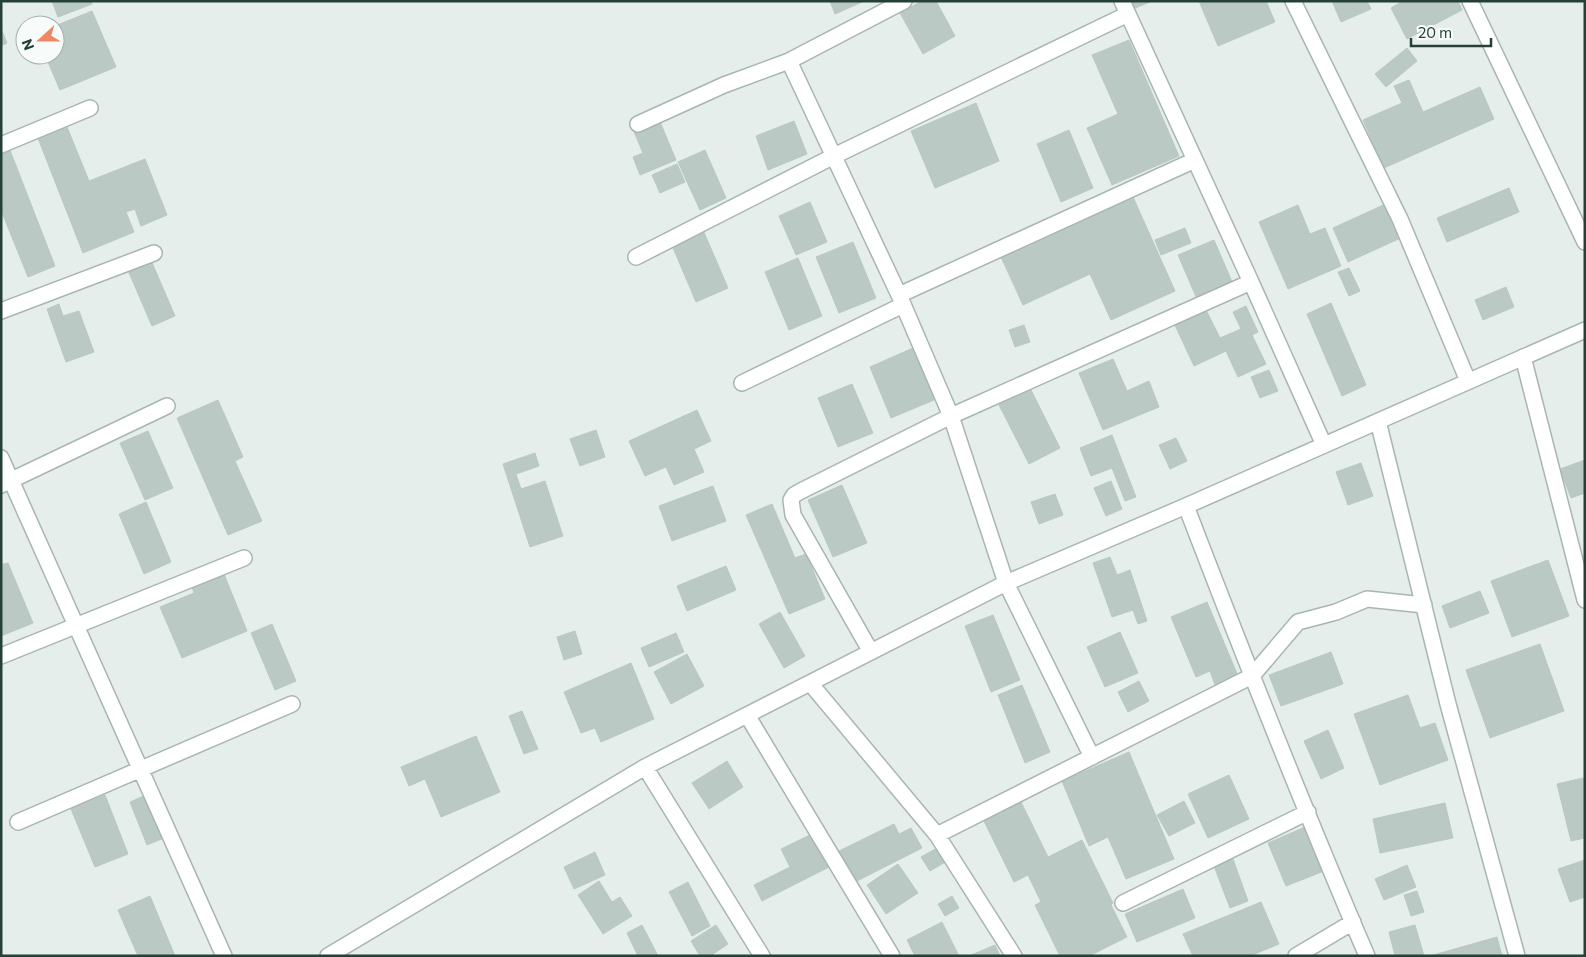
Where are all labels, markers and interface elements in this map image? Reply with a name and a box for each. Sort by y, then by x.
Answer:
north arrow [15,15,65,65]
scale bar [1411,15,1491,47]
text: 20 m [1418,23,1452,41]
text: N [18,37,37,53]

